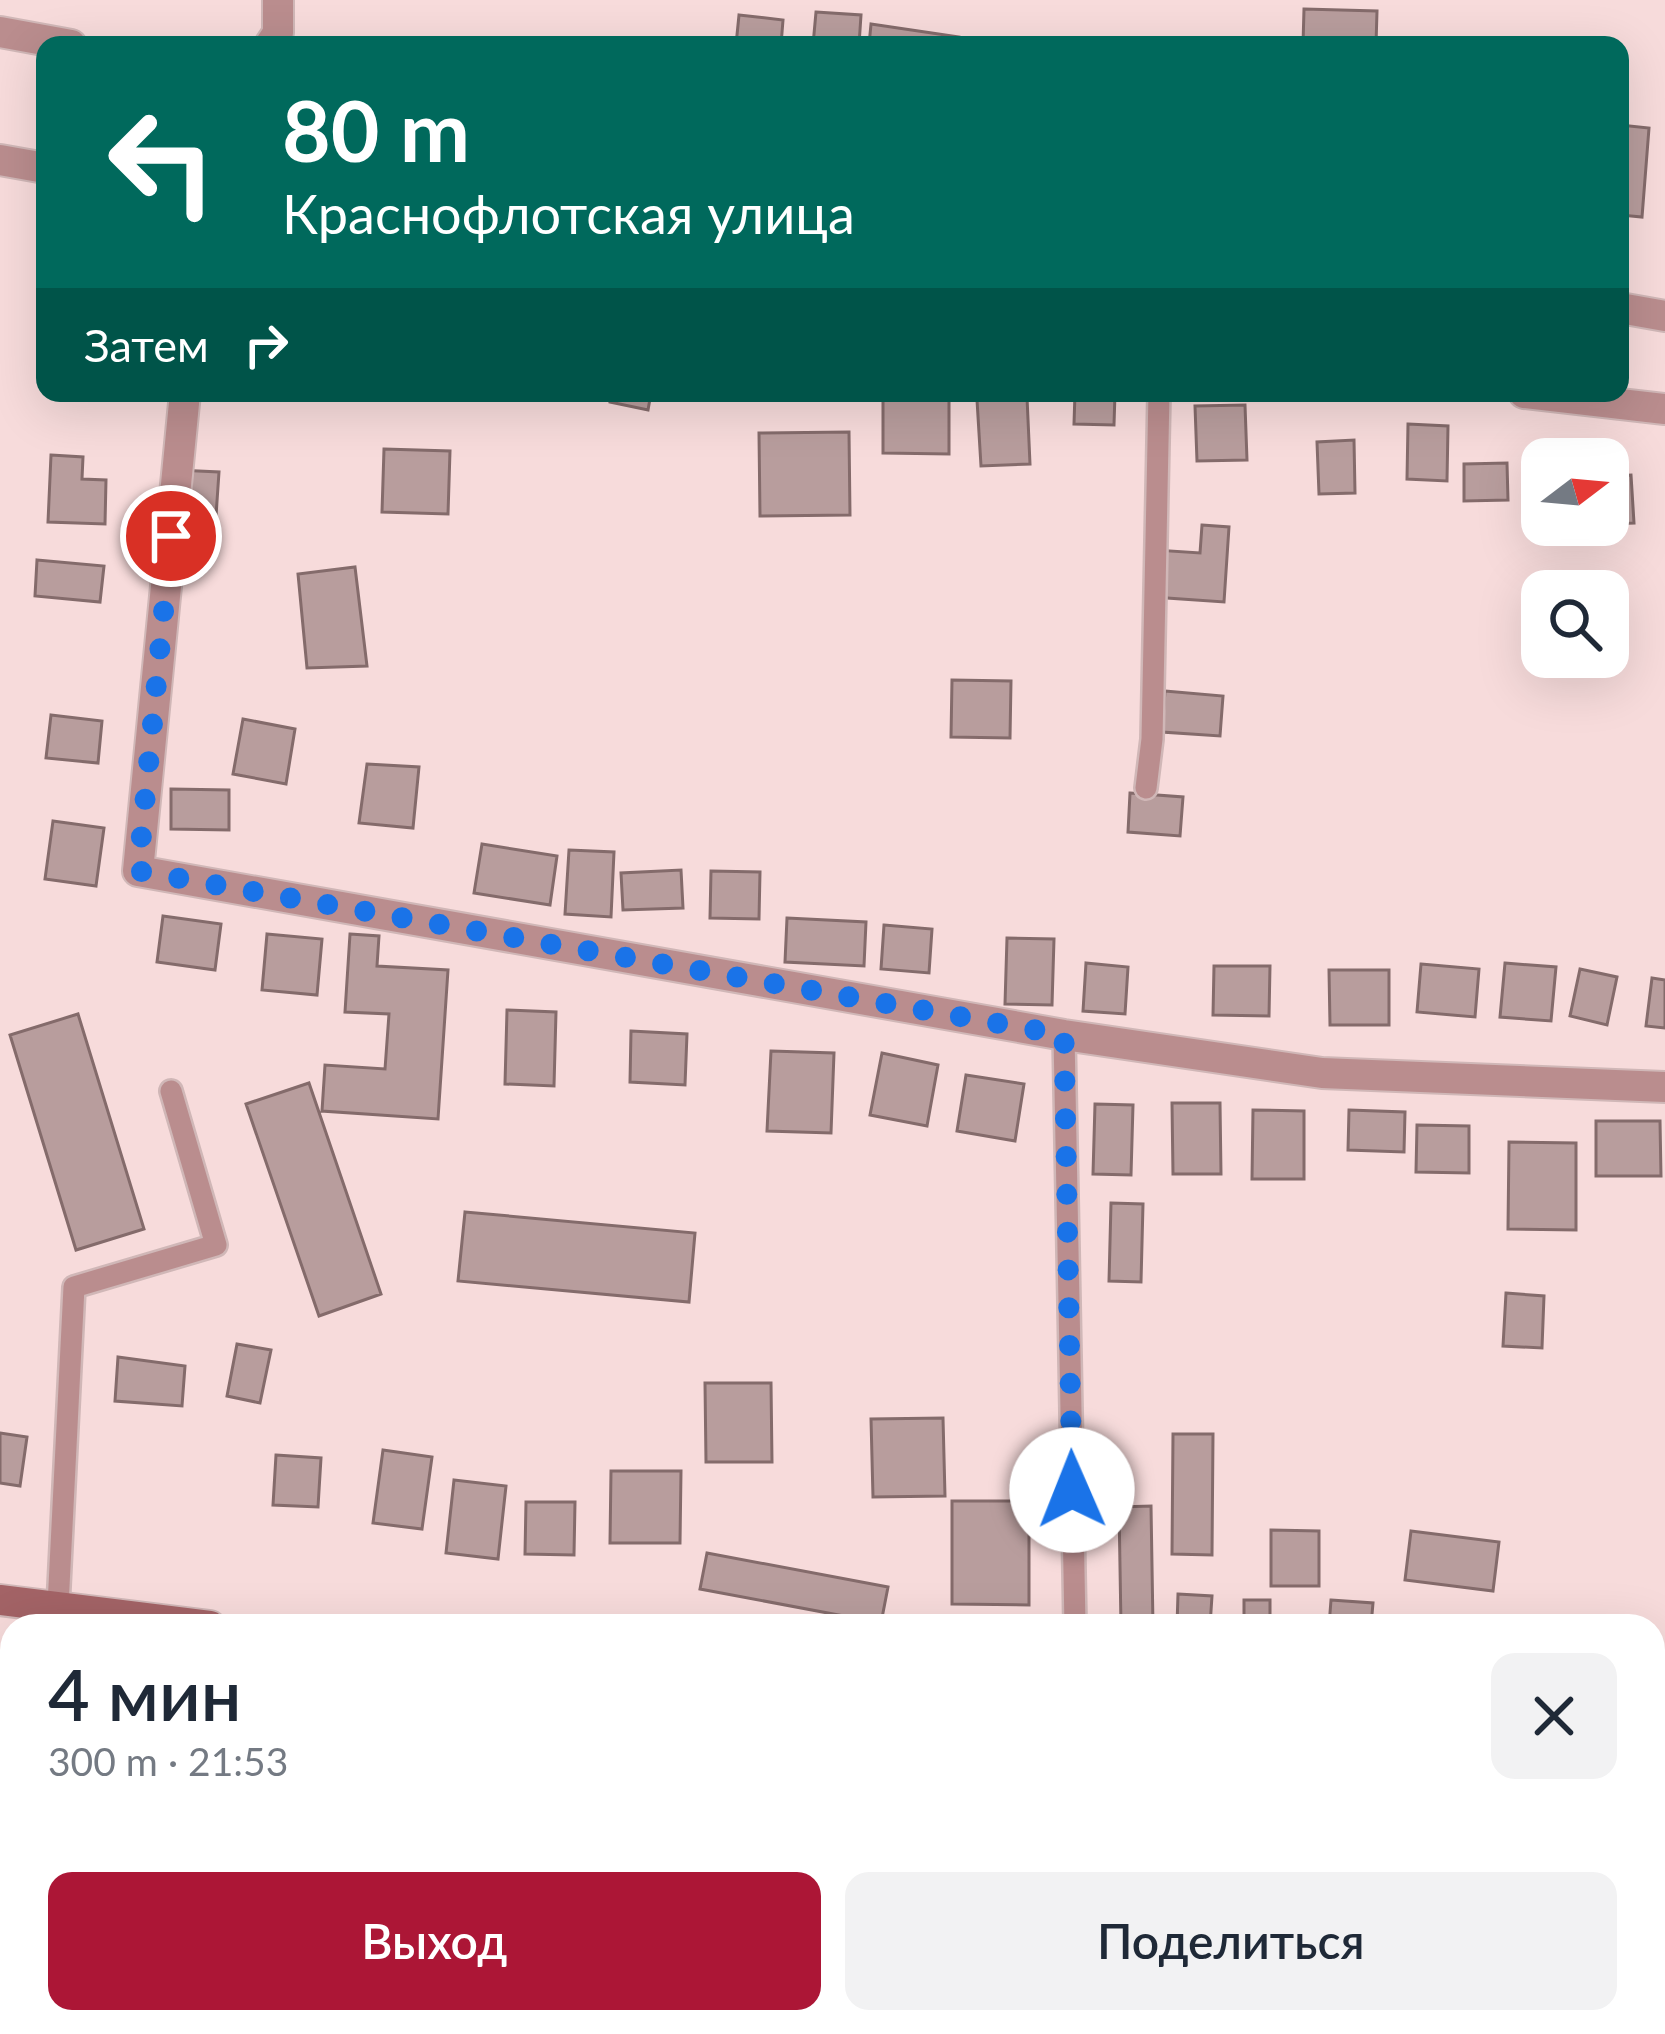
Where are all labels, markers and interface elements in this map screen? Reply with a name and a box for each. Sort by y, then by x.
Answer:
text: 80 m [282,79,470,180]
icon: left [84,84,240,240]
text: Краснофлотская улица [282,181,855,246]
icon: right [233,312,299,378]
text: Затем [84,318,209,372]
north arrow [1521,438,1629,546]
map controls [1521,438,1629,678]
pin [120,485,222,587]
icon: arrive [138,503,204,569]
button: search [1521,570,1629,678]
position arrow [1009,1427,1135,1553]
text: 4 мин [48,1650,241,1736]
button: close [1491,1653,1617,1779]
text: 300 m · 21:53 [48,1738,288,1784]
button: Выход [48,1872,821,2010]
button: Поделиться [845,1872,1617,2010]

